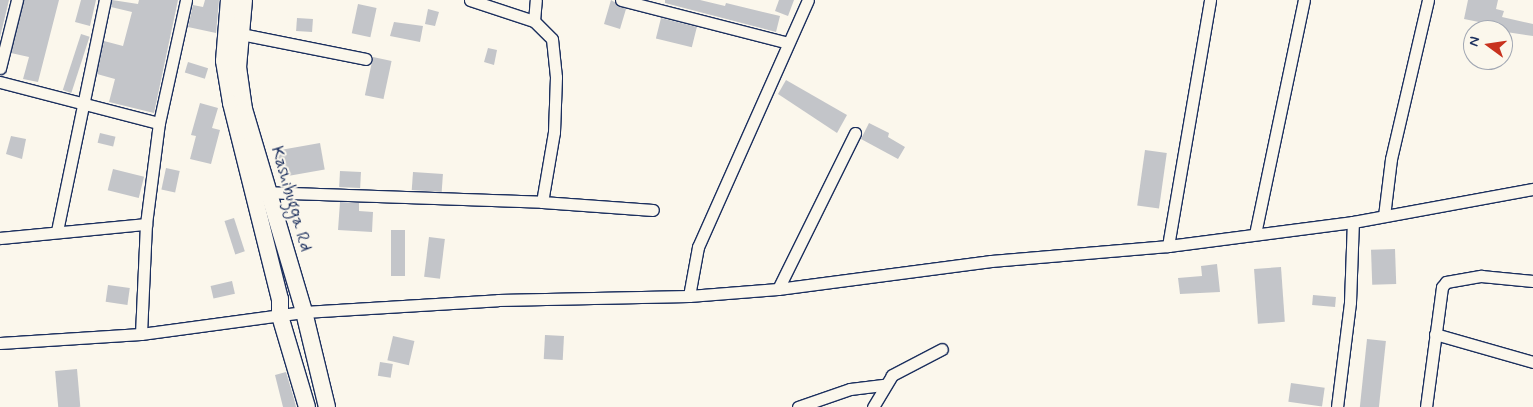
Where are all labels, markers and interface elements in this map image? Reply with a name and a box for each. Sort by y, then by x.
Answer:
north arrow [1463,20,1513,70]
text: N [1465,35,1484,48]
street label: Kashibugga Rd [266,144,316,254]

